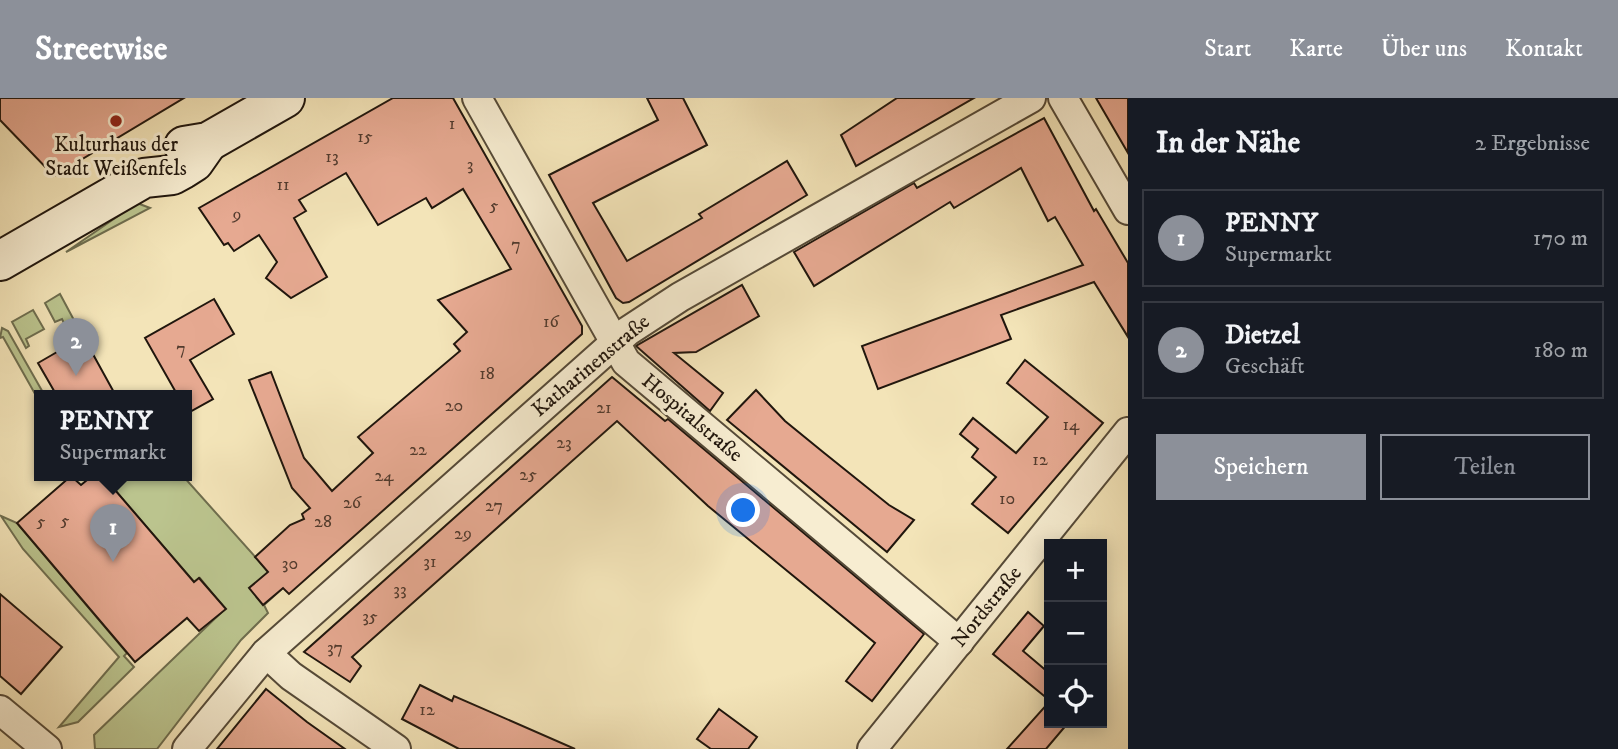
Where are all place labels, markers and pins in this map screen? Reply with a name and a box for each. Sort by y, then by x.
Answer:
marker: Kulturhaus der Stadt Weißenfels [108,113,124,129]
place label: Kulturhaus der Stadt Weißenfels [45,132,187,182]
pin: 2 [53,318,99,376]
pin: 1 [90,504,136,562]

